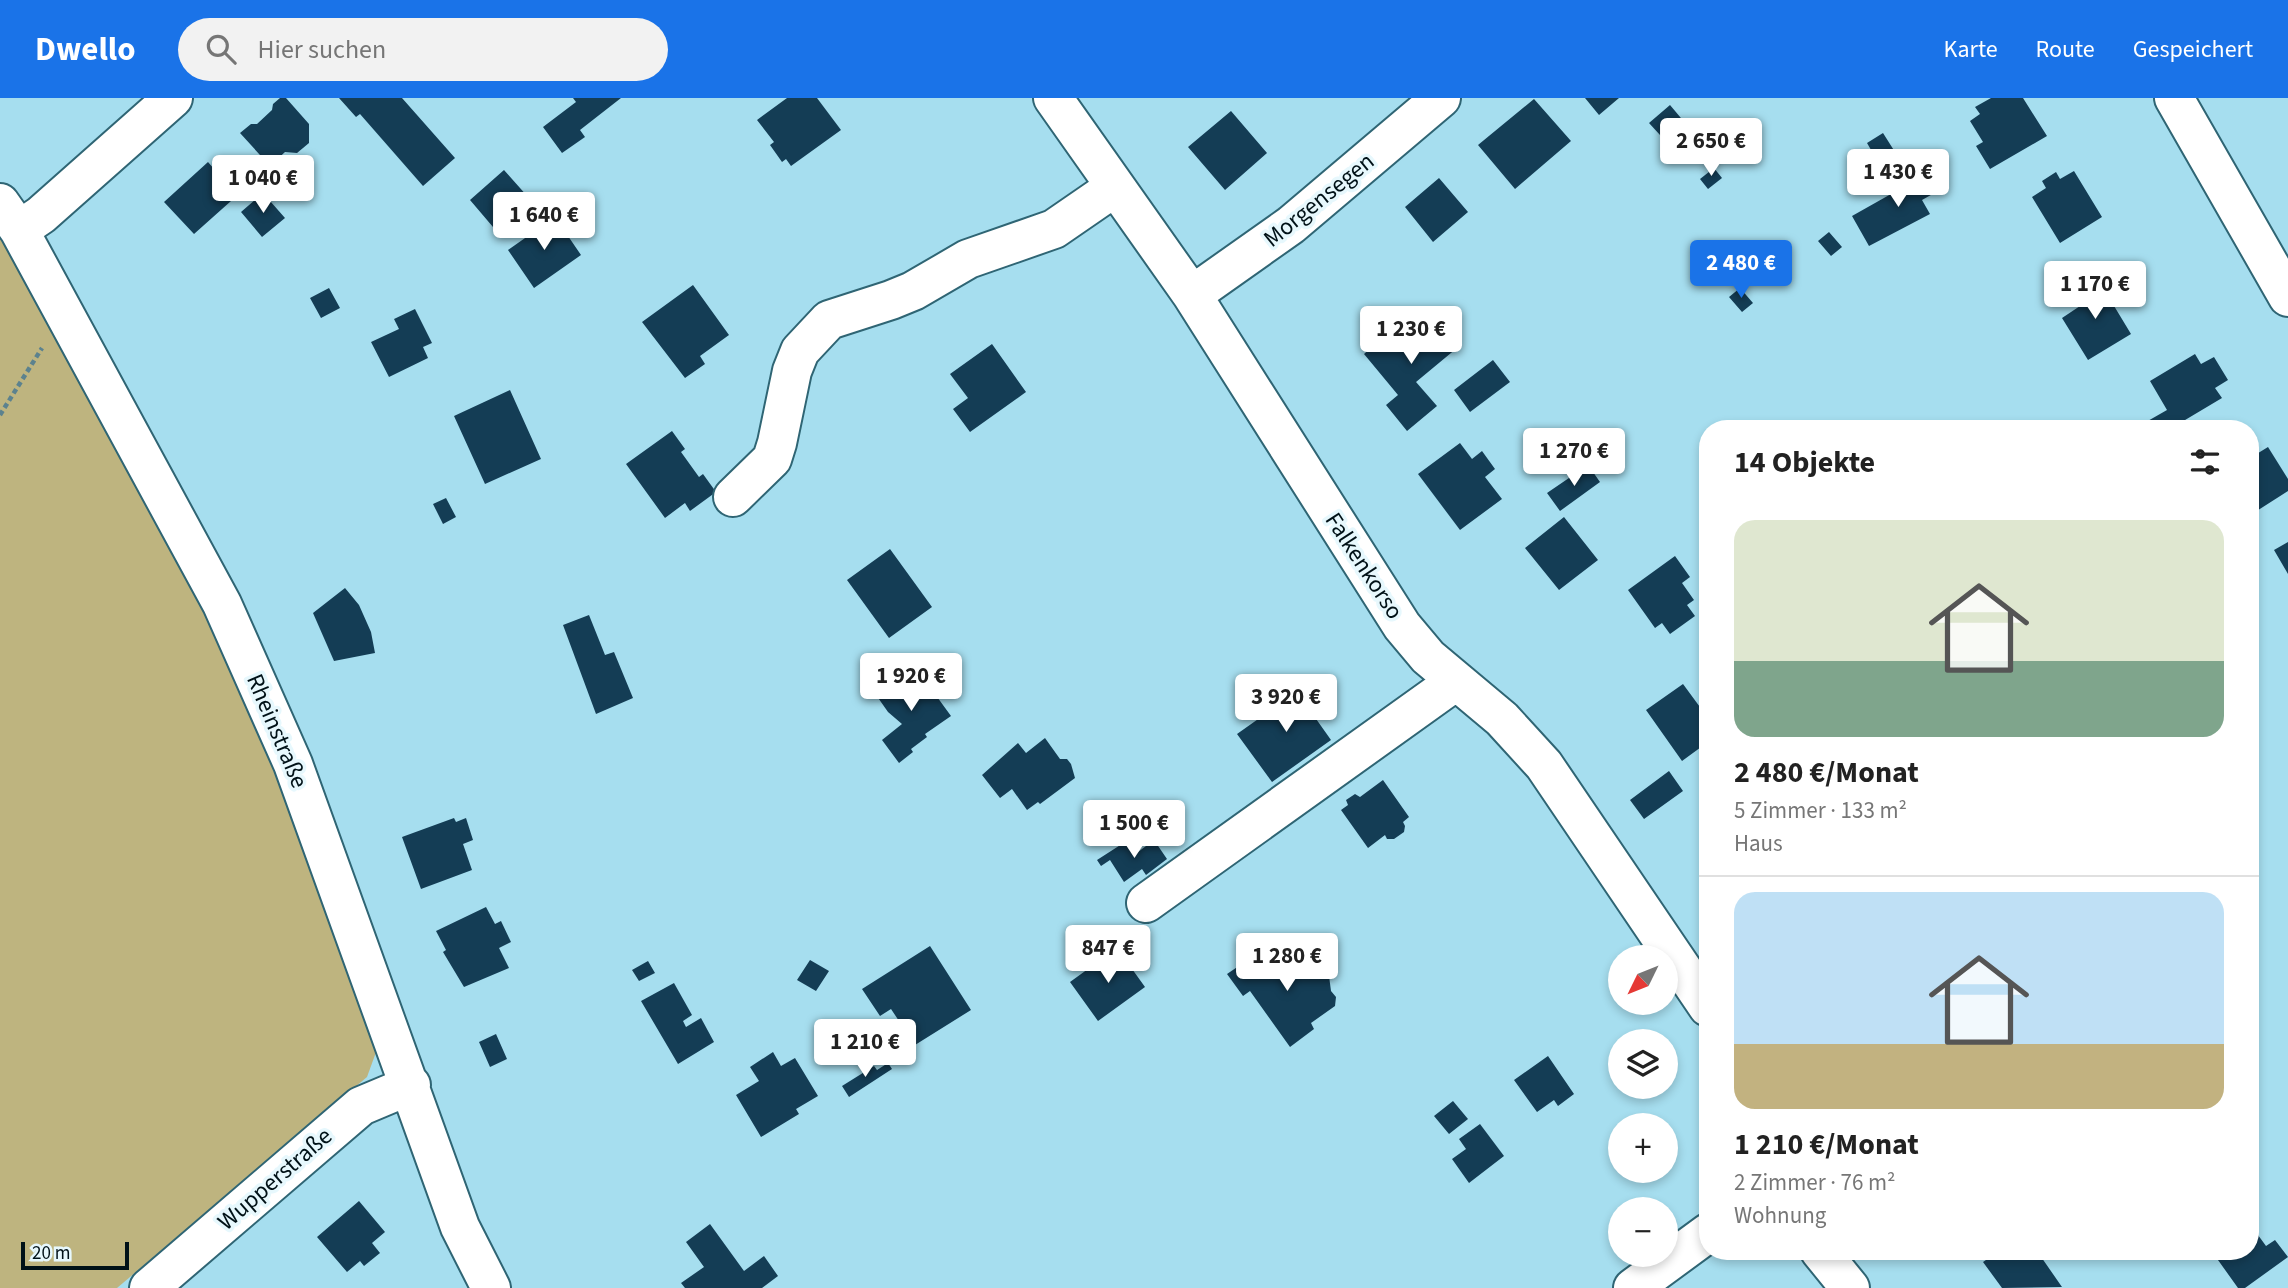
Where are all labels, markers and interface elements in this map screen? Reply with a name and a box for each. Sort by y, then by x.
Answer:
search box [178,18,668,81]
text: Dwello [35,26,136,73]
icon: search [202,30,240,68]
text: Hier suchen [258,31,386,68]
text: Karte [1944,32,1998,67]
text: Route [2036,32,2095,67]
text: Gespeichert [2133,32,2253,67]
pin: 2 650 € [1646,118,1776,178]
text: 2 650 € [1676,124,1746,157]
street label: Morgensegen [1256,144,1382,256]
pin: 1 430 € [1833,150,1963,209]
text: 1 430 € [1863,155,1933,188]
pin: 1 040 € [198,156,328,215]
text: 1 040 € [228,161,298,194]
pin: 1 640 € [479,192,609,252]
text: 1 640 € [509,198,579,231]
pin: 2 480 € [1676,240,1806,300]
text: 2 480 € [1706,246,1776,279]
pin: 1 170 € [2030,262,2160,321]
text: 1 170 € [2060,267,2130,300]
pin: 1 230 € [1346,306,1476,366]
text: 1 230 € [1376,312,1446,345]
pin: 1 270 € [1509,428,1639,488]
text: 1 270 € [1539,434,1609,467]
text: 14 Objekte [1734,441,1875,484]
icon: filters [2186,443,2224,481]
street label: Falkenkorso [1316,506,1412,626]
icon: home [1916,565,2042,691]
pin: 1 920 € [846,654,976,713]
text: 1 920 € [876,659,946,692]
street label: Rheinstraße [237,669,317,793]
pin: 3 920 € [1221,674,1351,734]
text: 3 920 € [1251,680,1321,713]
text: 2 480 €/Monat [1734,751,1919,794]
text: 5 Zimmer · 133 m² [1734,794,1907,827]
pin: 1 500 € [1069,800,1199,860]
text: 1 500 € [1099,806,1169,839]
text: Haus [1734,827,1783,860]
pin: 847 € [1059,926,1157,985]
text: 847 € [1081,931,1135,964]
pin: 1 280 € [1222,934,1352,993]
icon: home [1916,937,2042,1063]
text: 1 280 € [1252,939,1322,972]
north arrow [1608,945,1678,1015]
map controls [1608,945,1678,1267]
pin: 1 210 € [800,1020,930,1079]
text: 1 210 € [830,1025,900,1058]
button: layers [1608,1029,1678,1099]
button: + [1608,1113,1678,1183]
street label: Wupperstraße [210,1119,340,1239]
text: 1 210 €/Monat [1734,1123,1919,1166]
text: 2 Zimmer · 76 m² [1734,1166,1896,1199]
button: − [1608,1197,1678,1267]
text: Wohnung [1734,1199,1826,1232]
scale bar [21,1239,130,1271]
text: 20 m [32,1240,70,1267]

